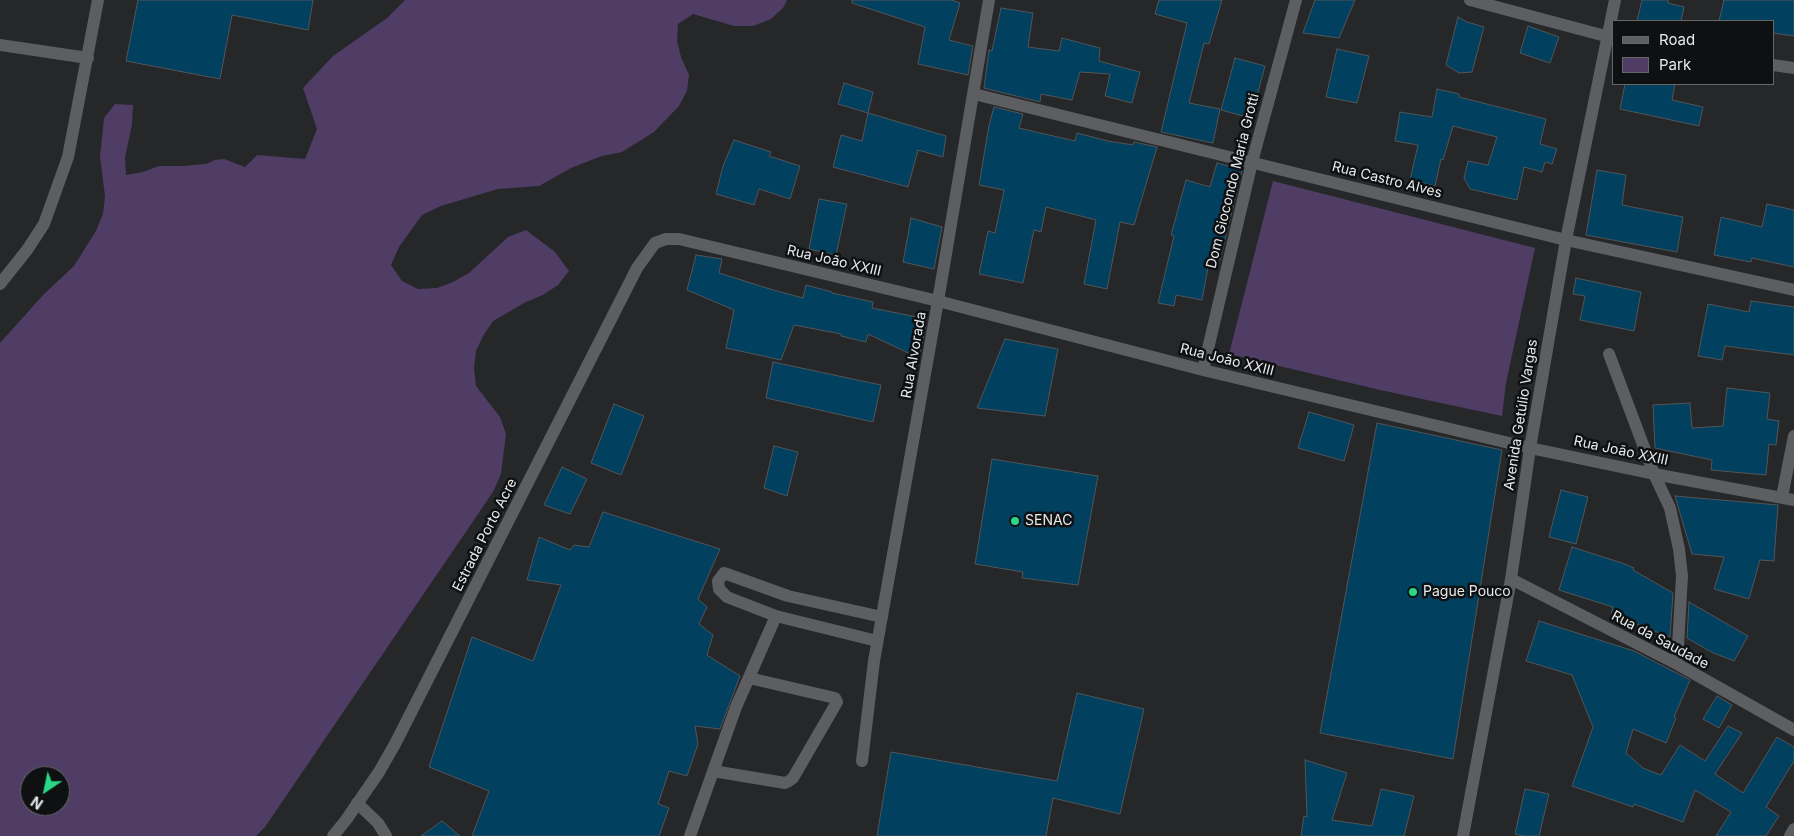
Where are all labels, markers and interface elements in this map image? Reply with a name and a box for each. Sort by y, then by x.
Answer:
legend [1612,20,1774,85]
text: Road [1659,30,1695,49]
text: Park [1659,55,1691,74]
street label: Dom Giocondo Maria Grotti [1203,92,1263,270]
street label: Rua Castro Alves [1330,158,1444,202]
street label: Rua João XXIII [785,242,883,280]
street label: Rua Alvorada [898,310,930,400]
street label: Avenida Getúlio Vargas [1501,338,1541,492]
street label: Rua João XXIII [1178,340,1276,380]
street label: Rua João XXIII [1572,433,1670,469]
street label: Estrada Porto Acre [449,476,521,594]
place label: SENAC [1025,513,1072,529]
marker: SENAC [1009,515,1021,527]
place label: Pague Pouco [1423,584,1511,600]
marker: Pague Pouco [1407,586,1419,598]
street label: Rua da Saudade [1608,607,1712,673]
north arrow [20,766,70,816]
text: N [28,793,46,813]

